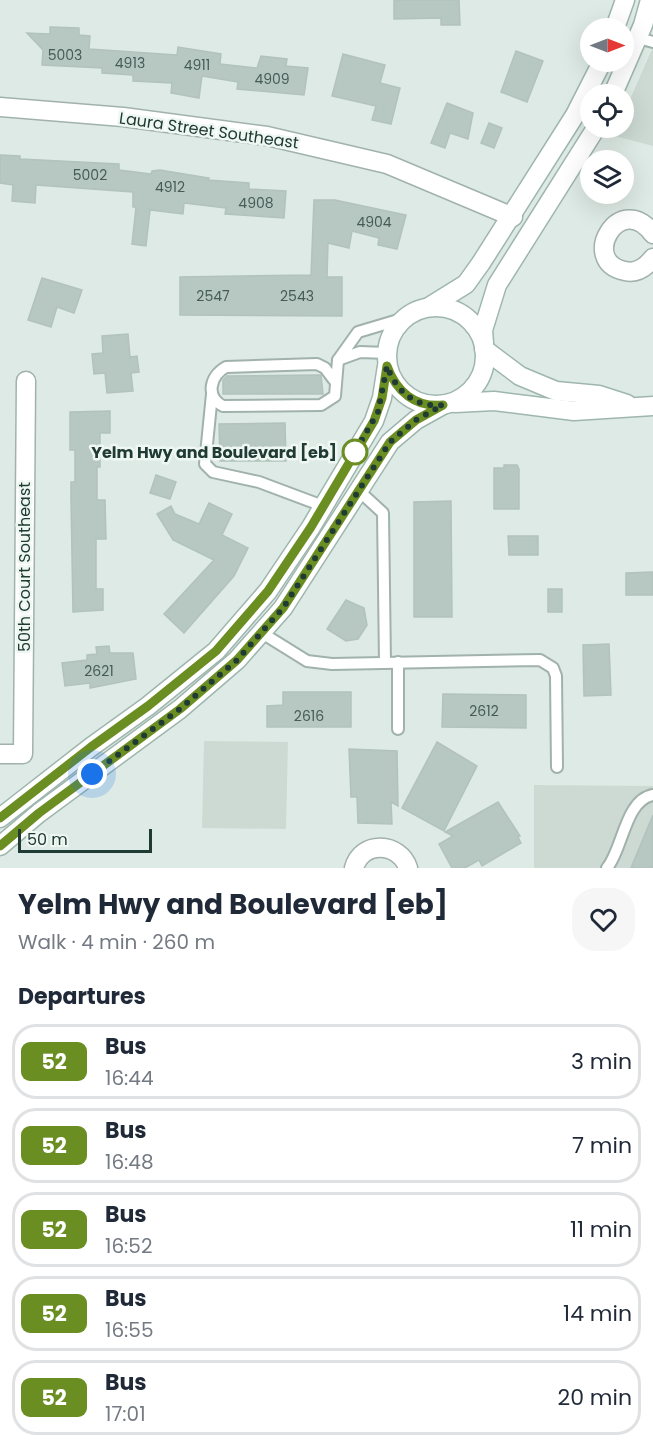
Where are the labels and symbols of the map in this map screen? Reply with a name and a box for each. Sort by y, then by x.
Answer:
north arrow [580,18,634,72]
house number: 5003 [48,45,82,65]
house number: 4913 [115,53,145,73]
house number: 4911 [184,55,210,75]
house number: 4909 [254,69,290,89]
street label: Laura Street Southeast [118,107,300,155]
house number: 5002 [73,165,107,185]
house number: 4912 [155,177,185,197]
house number: 4908 [238,193,274,213]
house number: 4904 [356,212,392,232]
house number: 2547 [196,286,230,306]
house number: 2543 [280,286,314,306]
marker: Yelm Hwy and Boulevard [eb] [342,439,368,465]
place label: Yelm Hwy and Boulevard [eb] [91,441,337,464]
street label: 50th Court Southeast [13,482,36,652]
house number: 2621 [84,661,114,681]
house number: 2612 [469,701,499,721]
house number: 2616 [294,706,324,726]
your location [77,759,107,789]
scale bar [18,826,152,854]

